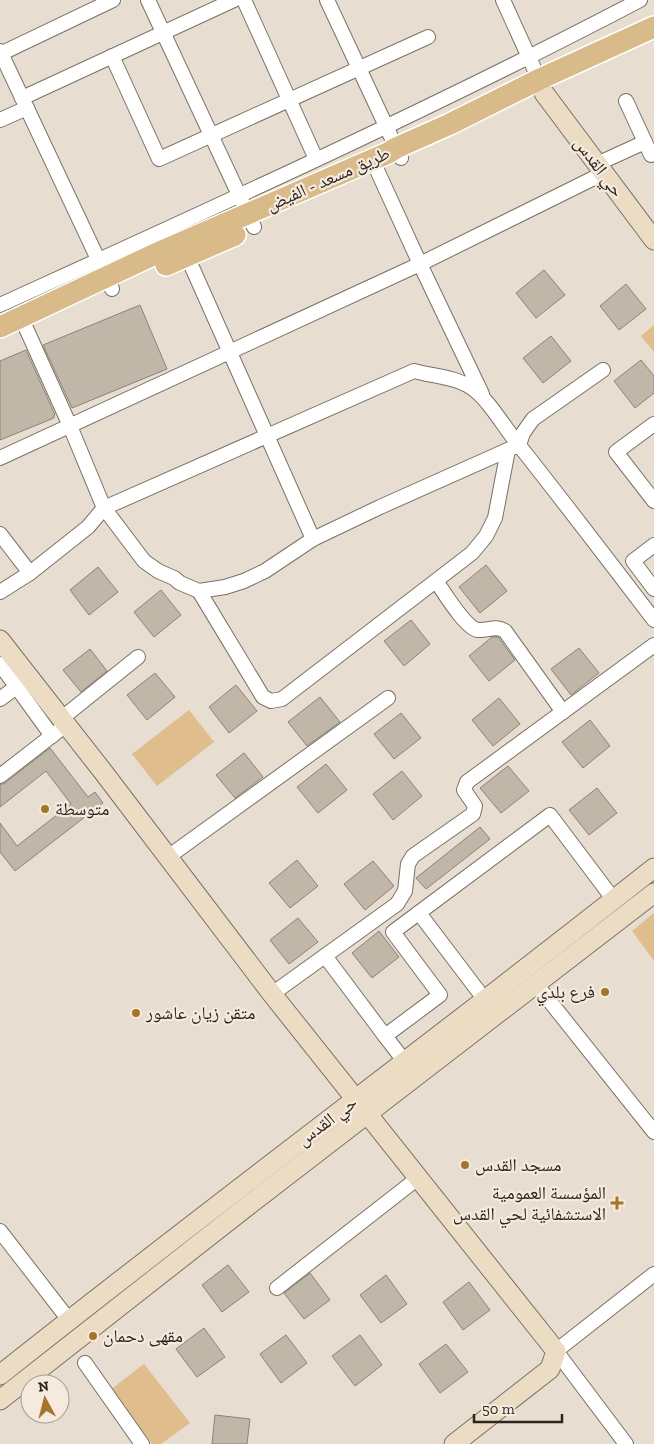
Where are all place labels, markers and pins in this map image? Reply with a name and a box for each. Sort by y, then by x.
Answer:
place label: متوسطة [55,798,109,820]
marker: متوسطة [39,803,51,815]
place label: فرع بلدي [536,981,595,1007]
marker: فرع بلدي [599,986,611,998]
place label: متقن زيان عاشور [145,1002,255,1024]
marker: متقن زيان عاشور [130,1007,142,1019]
place label: مسجد القدس [475,1154,562,1176]
marker: مسجد القدس [459,1159,471,1171]
place label: المؤسسة العمومية الاستشفائية لحي القدس [453,1182,606,1229]
marker: المؤسسة العمومية الاستشفائية لحي القدس [610,1196,624,1210]
place label: مقهى دحمان [103,1325,183,1347]
marker: مقهى دحمان [87,1330,99,1342]

